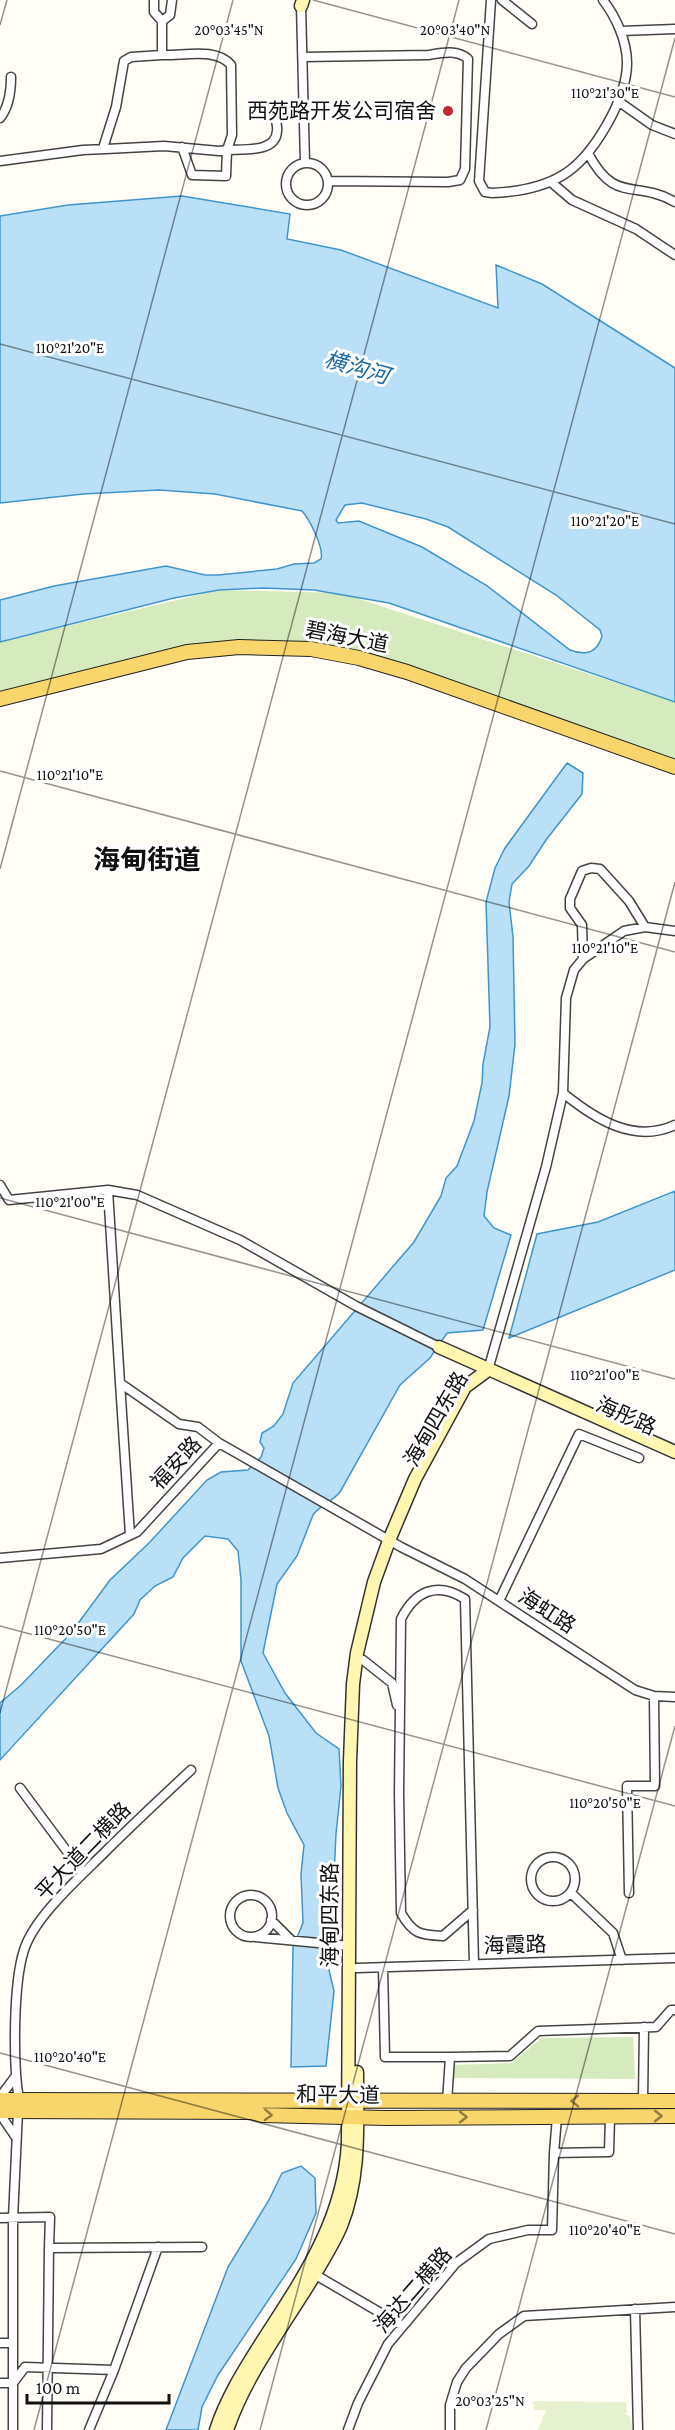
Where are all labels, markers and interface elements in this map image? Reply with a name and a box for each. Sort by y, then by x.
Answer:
text: 20°03'45"N [194,22,264,38]
text: 20°03'40"N [420,22,490,38]
text: 110°21'30"E [571,85,639,101]
place label: 西苑路开发公司宿舍 [247,99,436,123]
marker: 西苑路开发公司宿舍 [441,104,455,118]
text: 110°21'20"E [36,340,104,356]
water label: 横沟河 [322,346,396,390]
text: 110°21'20"E [571,513,639,529]
street label: 碧海大道 [303,617,391,657]
text: 110°21'10"E [37,767,103,783]
district label: 海甸街道 [93,845,201,875]
text: 110°21'10"E [572,940,638,956]
text: 110°21'00"E [35,1194,105,1210]
text: 110°21'00"E [570,1367,640,1383]
street label: 海甸四东路 [399,1368,473,1470]
street label: 海彤路 [592,1392,660,1440]
street label: 福安路 [146,1432,206,1494]
street label: 海虹路 [514,1584,580,1638]
text: 110°20'50"E [34,1622,106,1638]
text: 110°20'50"E [569,1795,641,1811]
street label: 平大道二横路 [31,1797,135,1905]
street label: 海甸四东路 [318,1863,342,1968]
street label: 海霞路 [483,1932,547,1958]
text: 110°20'40"E [34,2049,106,2065]
street label: 和平大道 [296,2082,380,2108]
one-way arrow [570,2095,579,2108]
one-way arrow [264,2108,273,2121]
one-way arrow [654,2110,663,2122]
one-way arrow [459,2111,468,2123]
text: 110°20'40"E [569,2222,641,2238]
street label: 海达二横路 [370,2243,456,2337]
scale bar [27,2367,170,2405]
text: 100 m [36,2378,81,2398]
text: 20°03'25"N [455,2393,525,2409]

